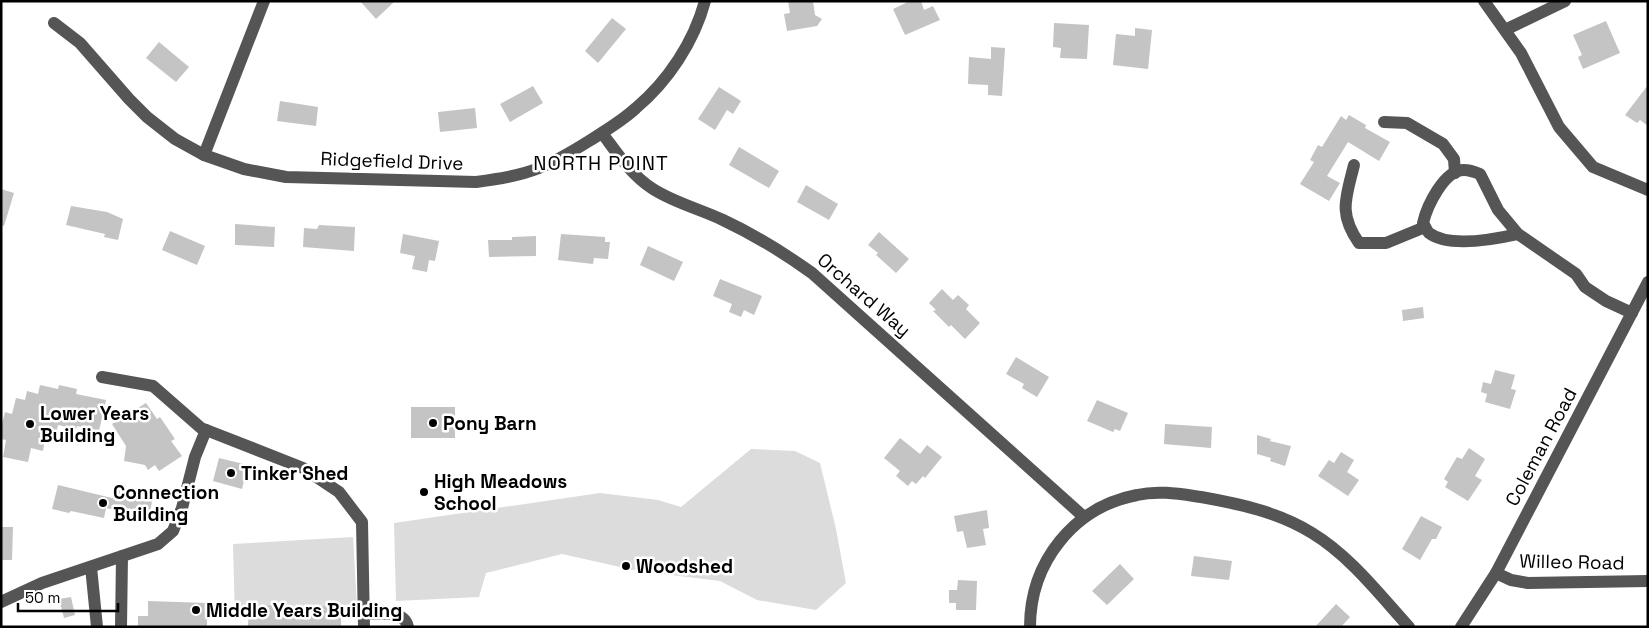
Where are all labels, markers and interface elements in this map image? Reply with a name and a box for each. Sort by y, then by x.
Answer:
street label: Ridgefield Drive [320,146,464,176]
district label: NORTH POINT [533,150,669,176]
street label: Orchard Way [812,248,916,342]
street label: Coleman Road [1499,384,1583,510]
place label: Lower Years Building [40,401,149,448]
place label: Pony Barn [443,411,537,436]
marker: Pony Barn [427,417,439,429]
marker: Lower Years Building [24,418,36,430]
place label: Tinker Shed [241,461,348,486]
marker: Tinker Shed [225,467,237,479]
place label: High Meadows School [434,469,567,516]
place label: Connection Building [113,480,219,527]
marker: High Meadows School [418,486,430,498]
marker: Connection Building [97,497,109,509]
street label: Willeo Road [1519,549,1625,575]
place label: Woodshed [636,554,733,579]
marker: Woodshed [620,560,632,572]
scale bar [18,580,118,612]
text: 50 m [25,588,60,607]
place label: Middle Years Building [206,598,402,623]
marker: Middle Years Building [190,604,202,616]

